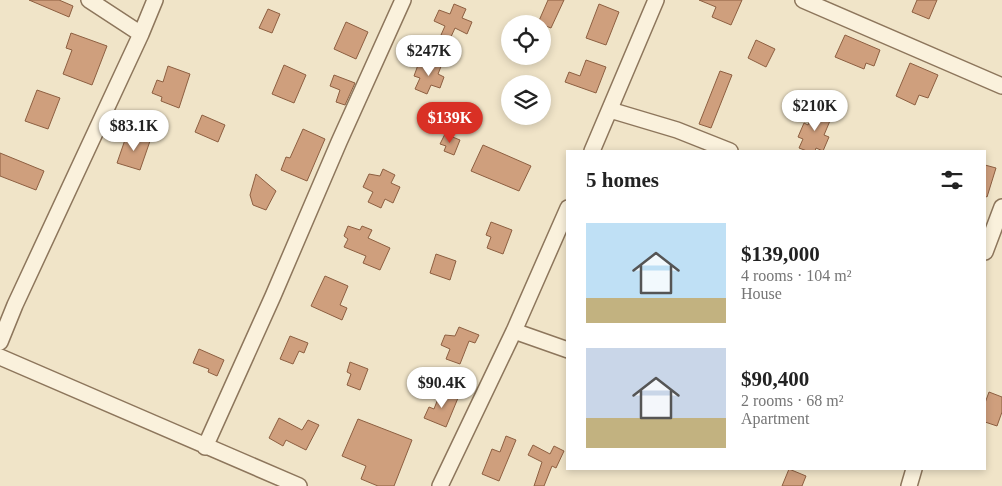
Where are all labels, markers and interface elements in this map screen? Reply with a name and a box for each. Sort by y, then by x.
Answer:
map controls [501,15,551,125]
button: locate [501,15,551,65]
pin: $247K [394,34,464,77]
text: $247K [407,42,451,59]
button: layers [501,75,551,125]
pin: $210K [780,90,850,132]
text: $210K [793,97,837,114]
pin: $139K [415,102,485,144]
text: $139K [428,109,472,126]
pin: $83.1K [93,110,175,152]
text: $83.1K [110,117,158,134]
icon: filters [938,166,966,194]
text: 5 homes [586,168,659,192]
text: $139,000 [741,242,820,266]
icon: home [626,243,686,303]
text: 4 rooms · 104 m² [741,267,852,284]
text: House [741,285,782,302]
pin: $90.4K [401,366,483,409]
text: $90,400 [741,367,809,391]
icon: home [626,368,686,428]
text: $90.4K [418,374,466,391]
text: 2 rooms · 68 m² [741,392,844,409]
text: Apartment [741,410,809,427]

